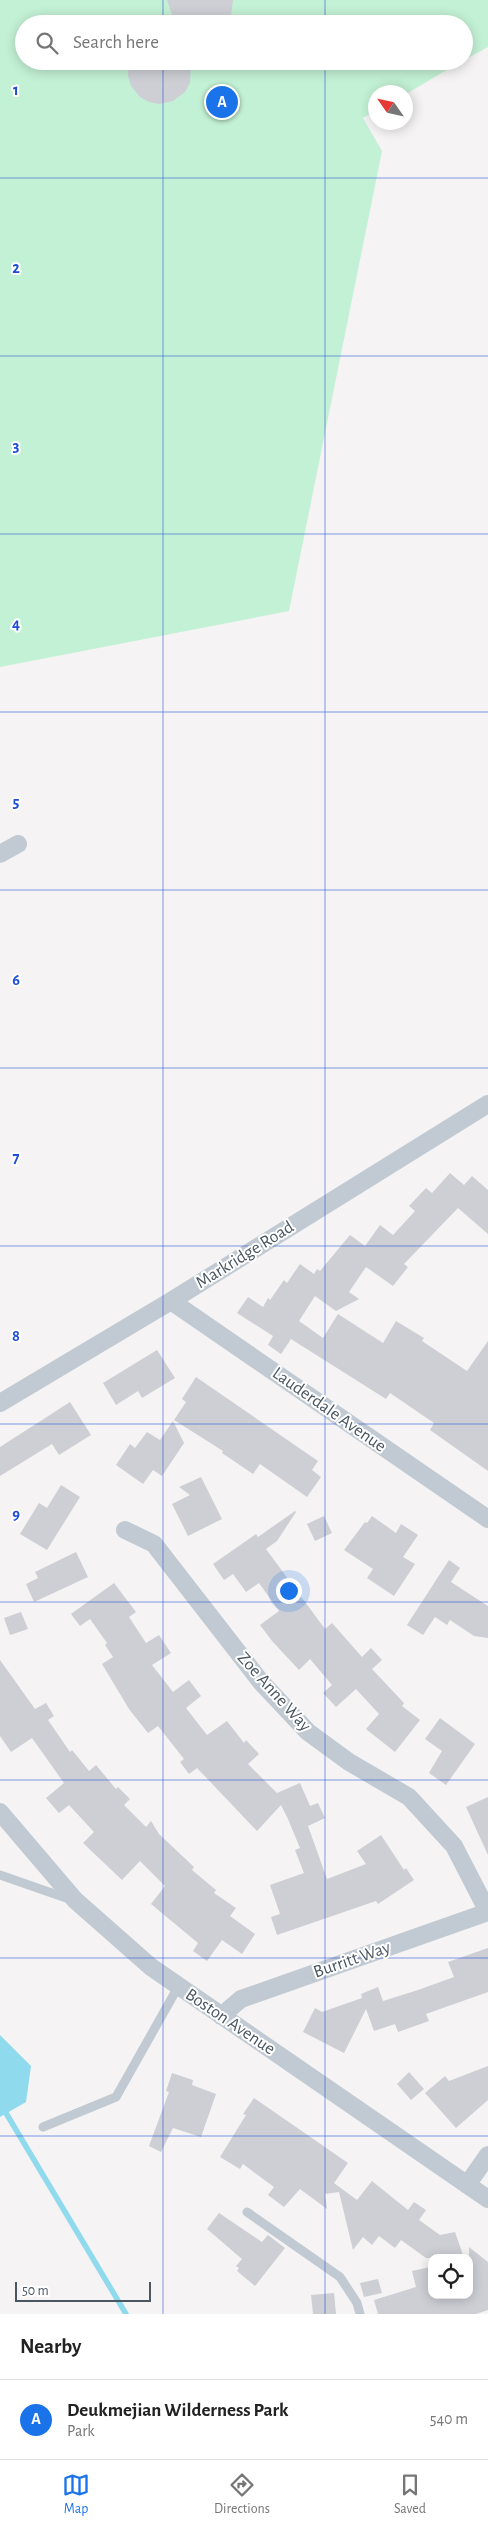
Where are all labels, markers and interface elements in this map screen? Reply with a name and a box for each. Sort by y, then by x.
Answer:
search box [15,15,473,70]
icon: search [33,29,61,57]
text: Search here [73,33,159,52]
text: 1 [13,82,19,98]
pin: A [206,83,238,121]
north arrow [368,85,413,130]
text: 2 [12,260,20,276]
text: 3 [13,438,20,454]
text: 4 [12,616,20,632]
text: 5 [13,794,20,810]
text: 6 [12,972,20,988]
text: 7 [13,1150,20,1166]
street label: Markridge Road [193,1218,297,1292]
text: 8 [12,1328,20,1344]
street label: Lauderdale Avenue [269,1364,389,1456]
text: 9 [12,1506,20,1522]
your location [276,1578,302,1604]
street label: Zoe Anne Way [234,1649,314,1735]
street label: Burritt Way [311,1938,393,1982]
street label: Boston Avenue [182,1985,278,2059]
map controls [428,2254,473,2299]
button: locate [428,2254,473,2299]
scale bar [15,2279,151,2302]
text: 50 m [22,2284,49,2298]
text: Nearby [20,2336,81,2357]
text: Deukmejian Wilderness Park [67,2401,288,2420]
text: A [31,2411,41,2427]
text: 540 m [430,2411,468,2427]
text: Park [67,2423,95,2439]
tab: Map [62,2471,90,2518]
tab: Directions [214,2471,270,2518]
tab: Saved [394,2471,426,2518]

